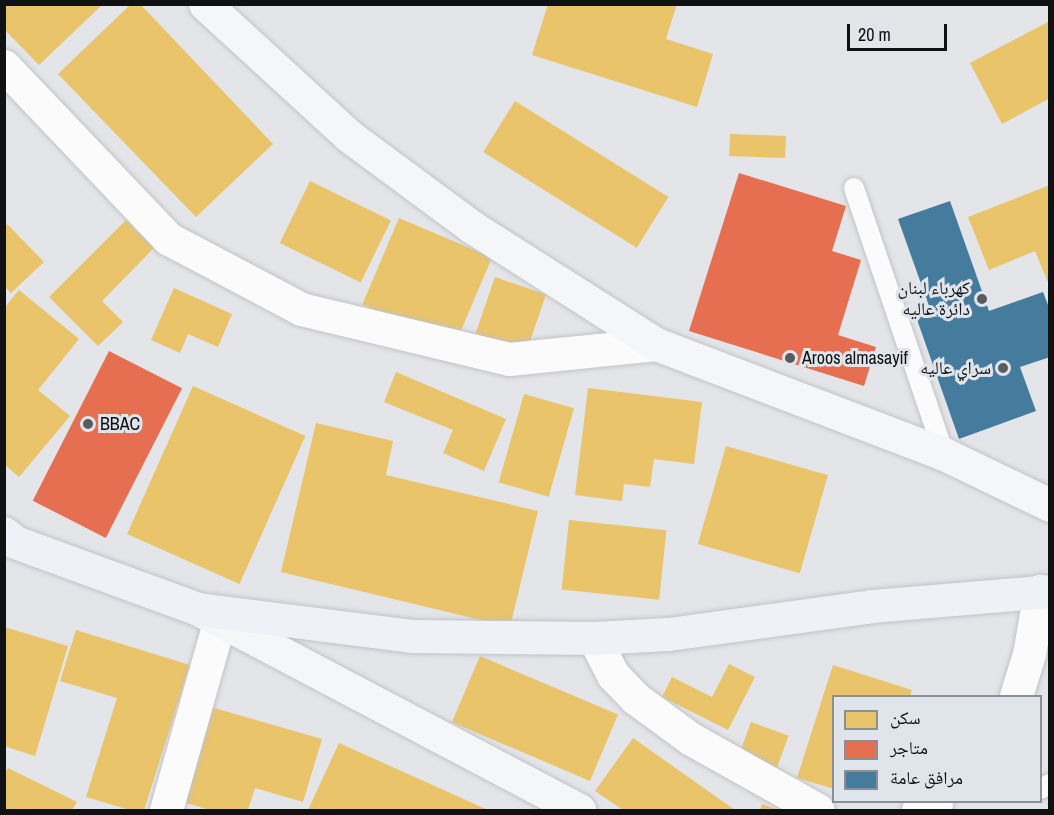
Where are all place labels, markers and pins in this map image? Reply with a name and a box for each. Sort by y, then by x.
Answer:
place label: كهرباء لبنان دائرة عاليه [897,278,970,320]
marker: كهرباء لبنان دائرة عاليه [975,292,989,306]
place label: Aroos almasayif [802,347,908,369]
marker: Aroos almasayif [783,351,797,365]
place label: سراي عاليه [920,357,991,379]
marker: سراي عاليه [996,361,1010,375]
place label: BBAC [100,413,140,435]
marker: BBAC [81,417,95,431]

